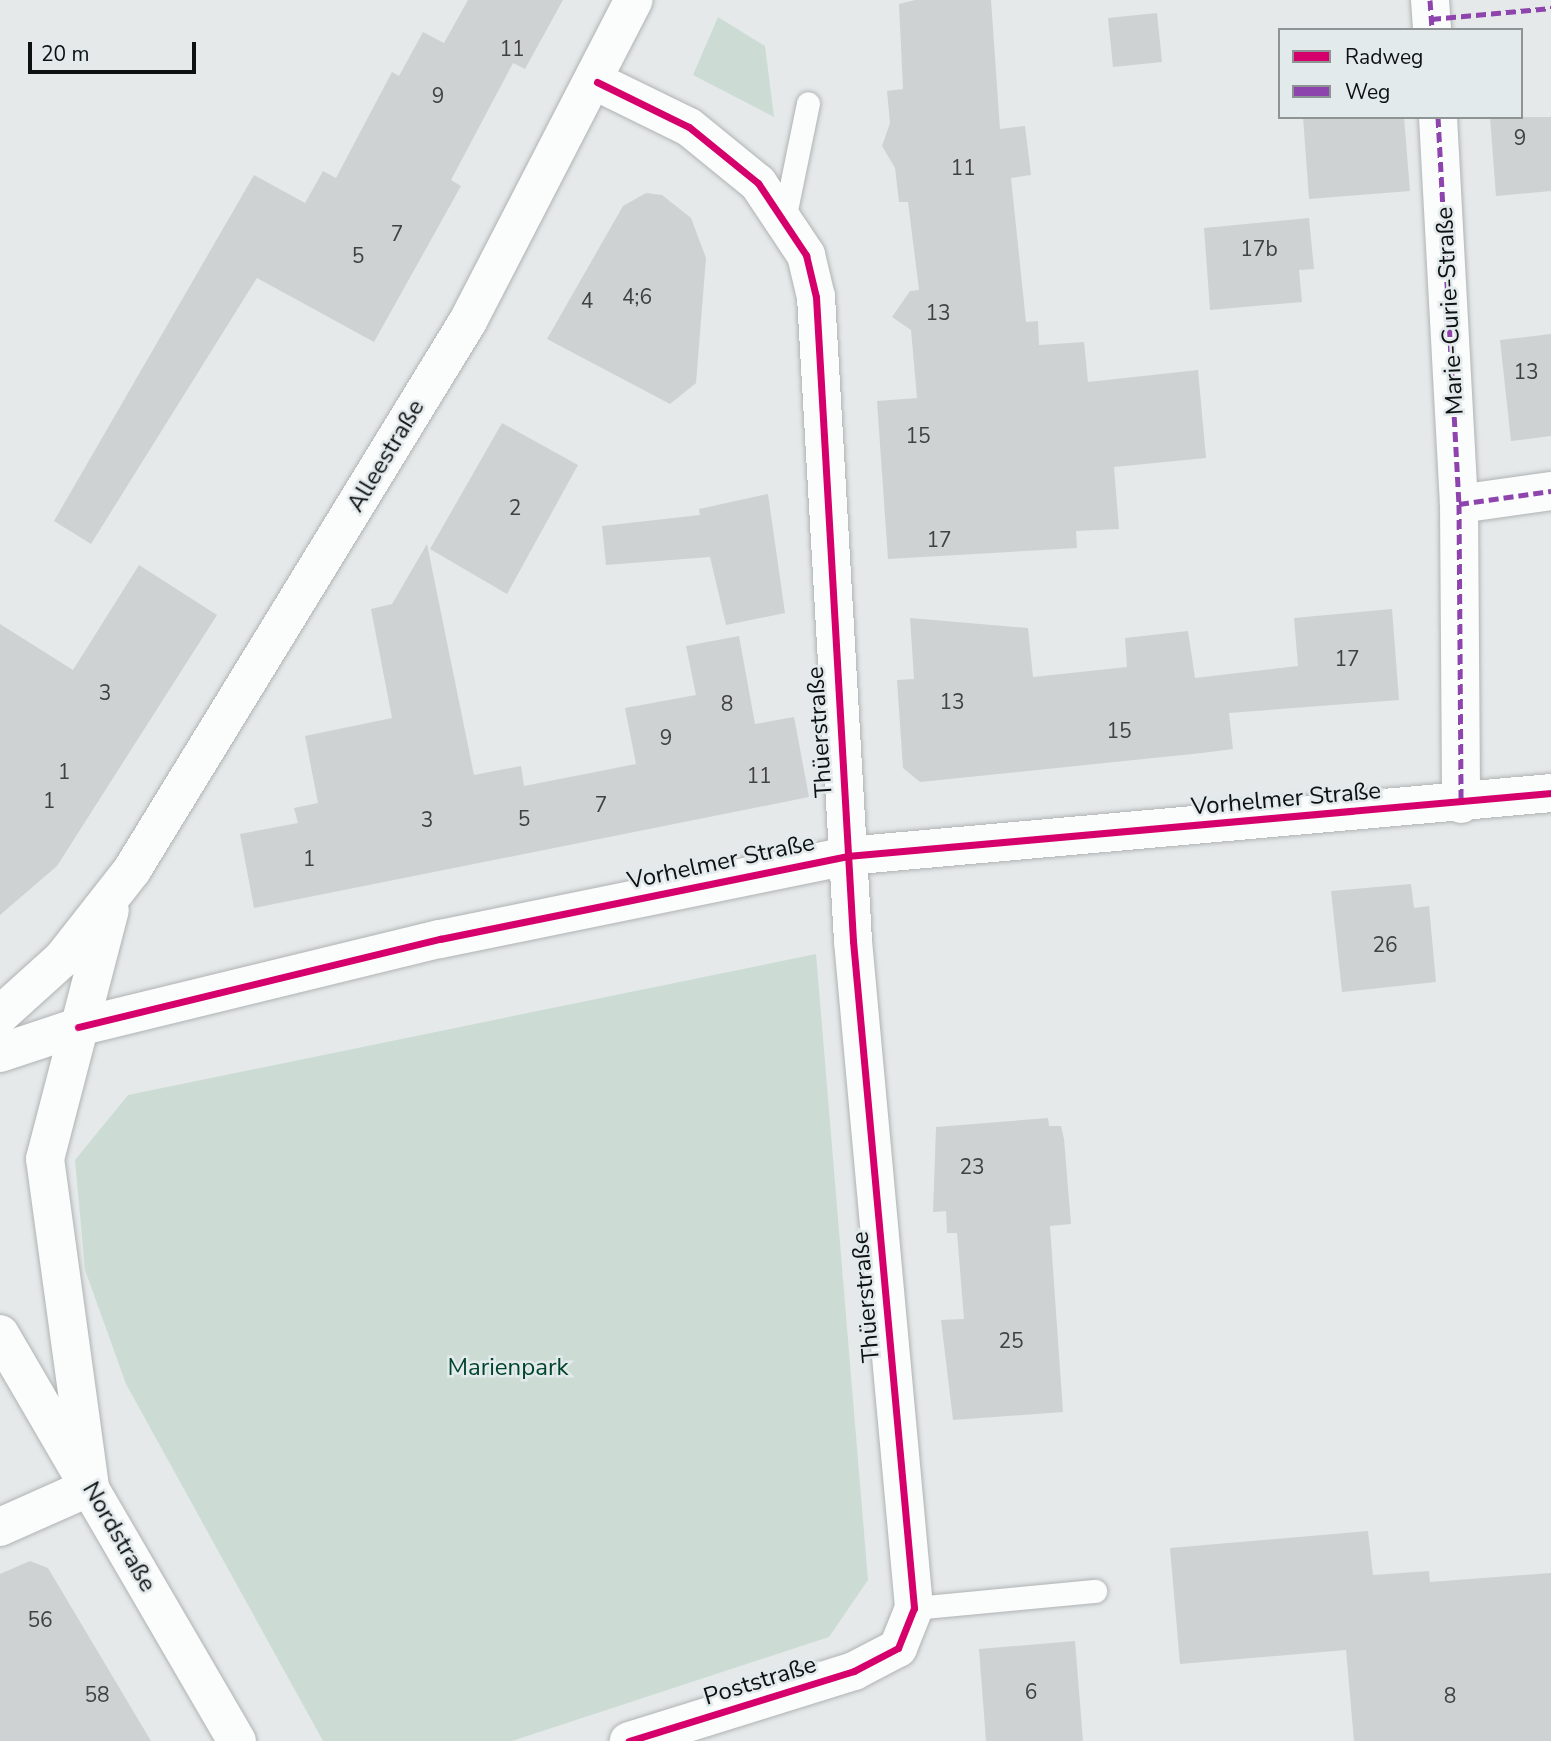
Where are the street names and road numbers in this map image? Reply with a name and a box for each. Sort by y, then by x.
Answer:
street label: Marie-Curie-Straße [1430,206,1470,416]
street label: Alleestraße [341,395,431,517]
street label: Thüerstraße [801,665,839,799]
street label: Vorhelmer Straße [1190,776,1382,822]
street label: Vorhelmer Straße [625,828,817,896]
street label: Thüerstraße [846,1230,886,1364]
street label: Nordstraße [76,1477,162,1597]
street label: Poststraße [700,1650,820,1712]

